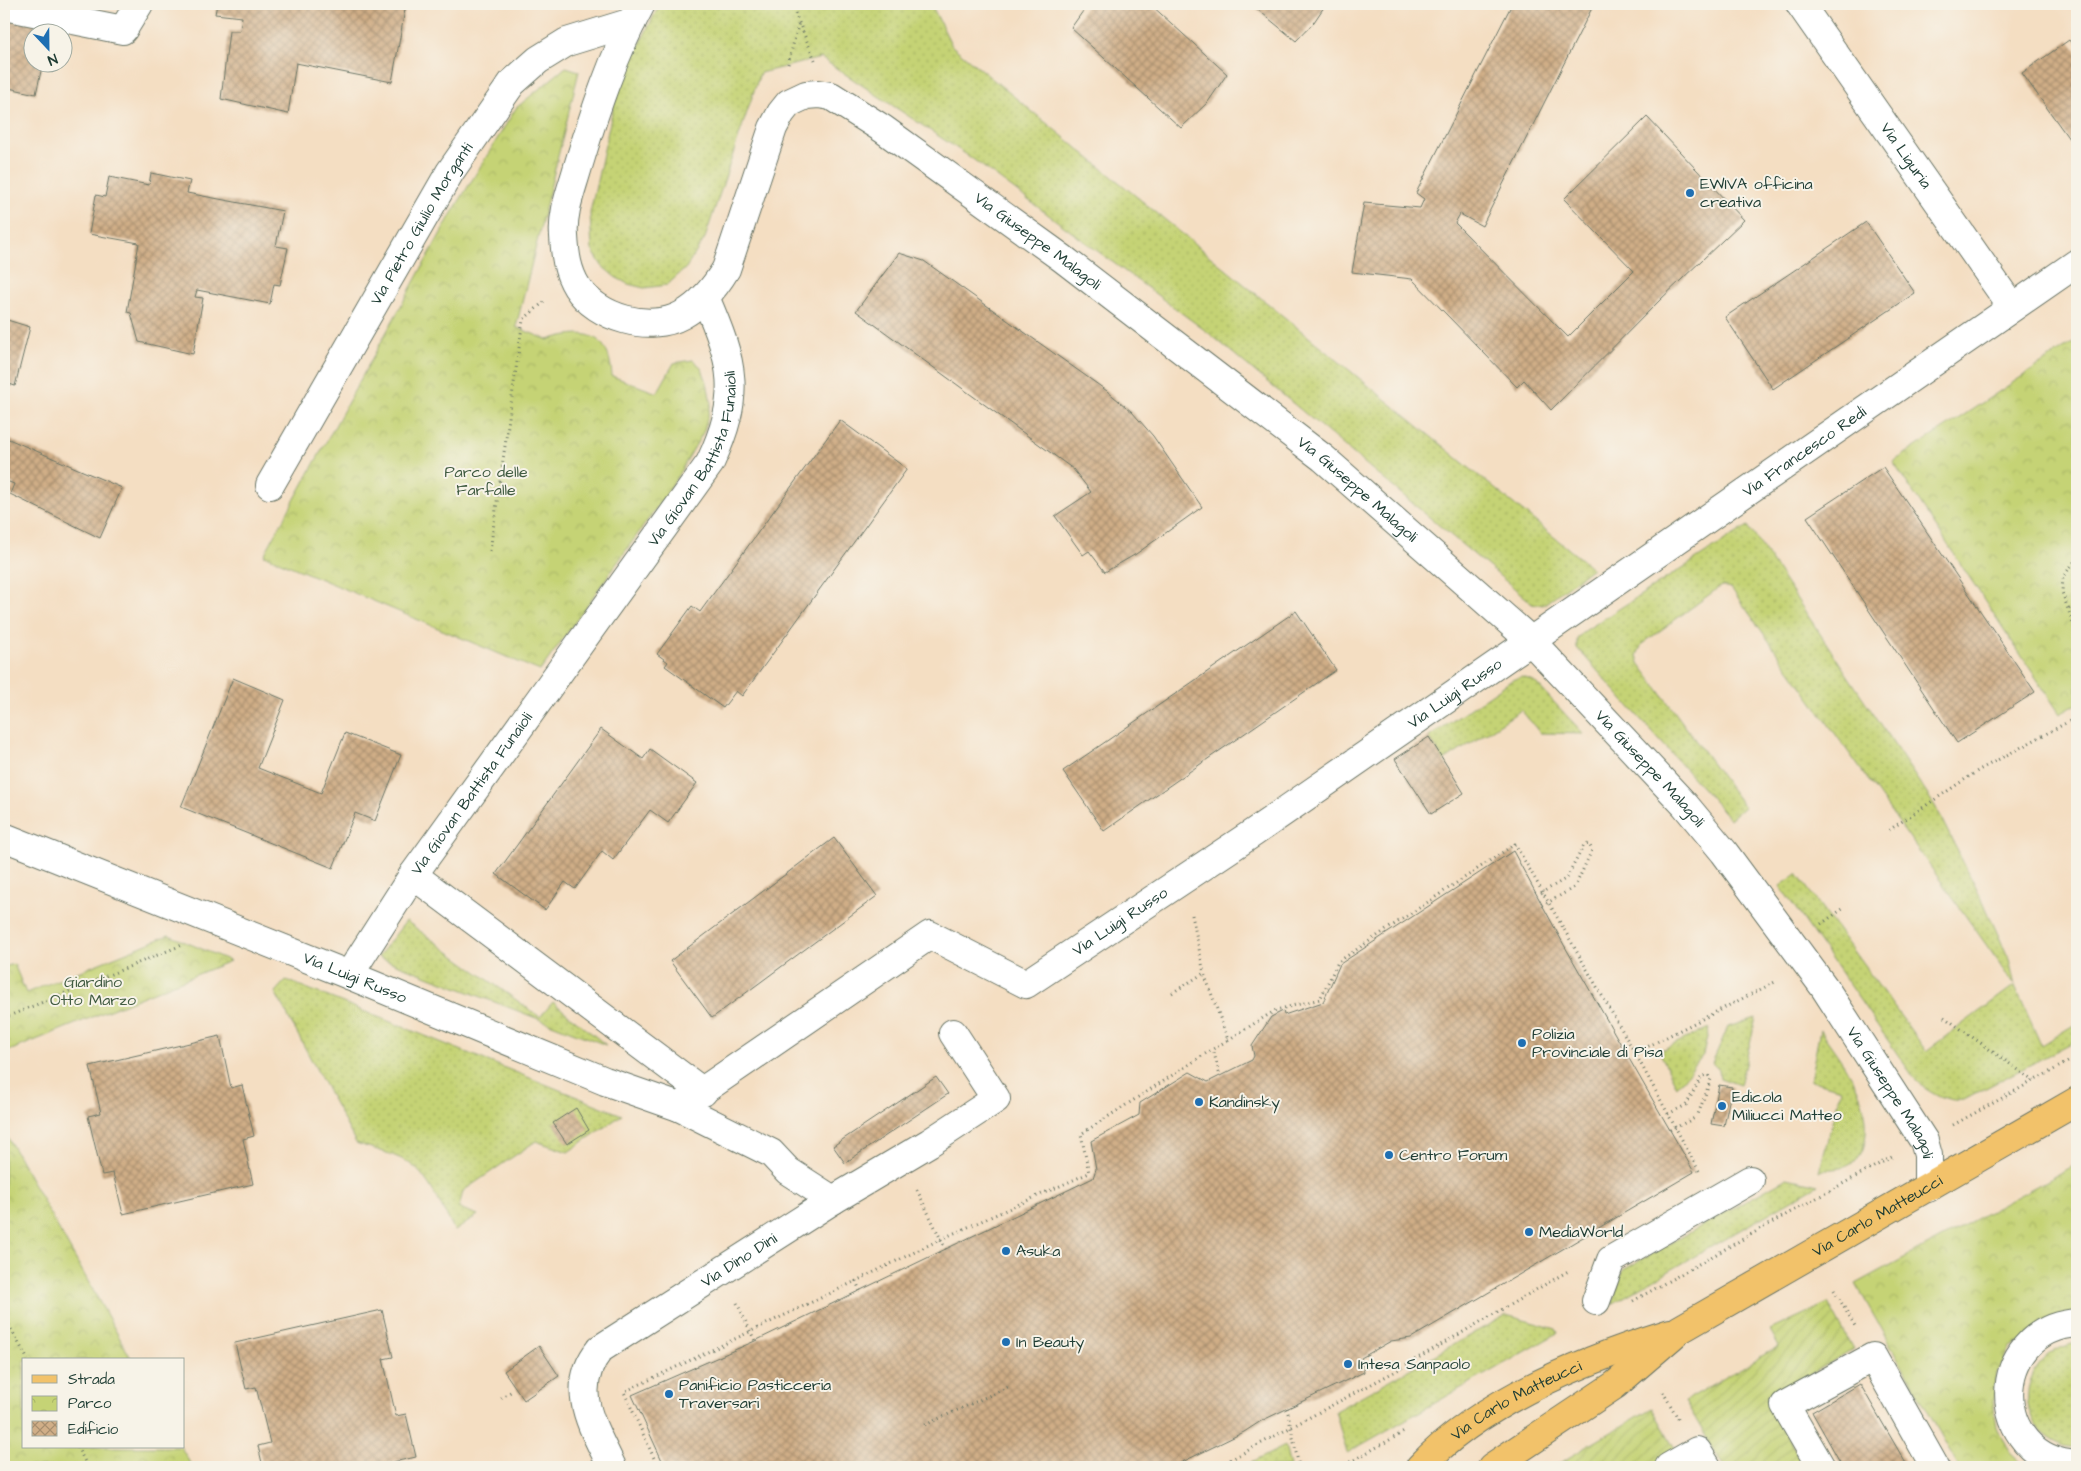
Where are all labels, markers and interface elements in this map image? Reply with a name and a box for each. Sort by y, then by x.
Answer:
north arrow [22,22,72,72]
text: N [44,48,60,70]
street label: Via Liguria [1875,118,1937,193]
street label: Via Pietro Giulio Morganti [365,138,479,309]
place label: EWIVA officina creativa [1700,173,1813,213]
street label: Via Giuseppe Malagoli [970,187,1106,295]
marker: EWIVA officina creativa [1684,187,1696,199]
street label: Via Giovan Battista Funaioli [642,369,742,551]
street label: Via Francesco Redi [1738,401,1871,502]
street label: Via Giuseppe Malagoli [1293,431,1423,548]
park label: Parco delle Farfalle [444,461,528,501]
street label: Via Luigi Russo [1403,653,1506,734]
street label: Via Giuseppe Malagoli [1590,705,1710,832]
street label: Via Giovan Battista Funaioli [405,707,538,880]
street label: Via Luigi Russo [1068,882,1172,961]
street label: Via Luigi Russo [300,947,410,1009]
park label: Giardino Otto Marzo [50,971,136,1011]
street label: Via Giuseppe Malagoli [1842,1022,1939,1159]
place label: Polizia Provinciale di Pisa [1532,1023,1663,1063]
marker: Polizia Provinciale di Pisa [1516,1037,1528,1049]
place label: Edicola Miliucci Matteo [1732,1086,1842,1126]
place label: Kandinsky [1209,1091,1280,1114]
marker: Kandinsky [1193,1096,1205,1108]
marker: Edicola Miliucci Matteo [1716,1100,1728,1112]
place label: Centro Forum [1399,1144,1508,1166]
marker: Centro Forum [1383,1149,1395,1161]
street label: Via Carlo Matteucci [1808,1169,1947,1262]
place label: MediaWorld [1539,1221,1623,1243]
marker: MediaWorld [1523,1226,1535,1238]
street label: Via Dino Dini [697,1227,782,1293]
place label: Asuka [1016,1240,1060,1262]
marker: Asuka [1000,1245,1012,1257]
place label: In Beauty [1016,1331,1085,1354]
marker: In Beauty [1000,1336,1012,1348]
place label: Intesa Sanpaolo [1358,1353,1470,1375]
street label: Via Carlo Matteucci [1446,1355,1585,1446]
legend [22,1358,185,1448]
marker: Intesa Sanpaolo [1342,1358,1354,1370]
text: Strada [68,1369,115,1390]
place label: Panificio Pasticceria Traversari [679,1374,831,1414]
marker: Panificio Pasticceria Traversari [663,1388,675,1400]
text: Parco [68,1393,112,1414]
text: Edificio [68,1419,119,1440]

